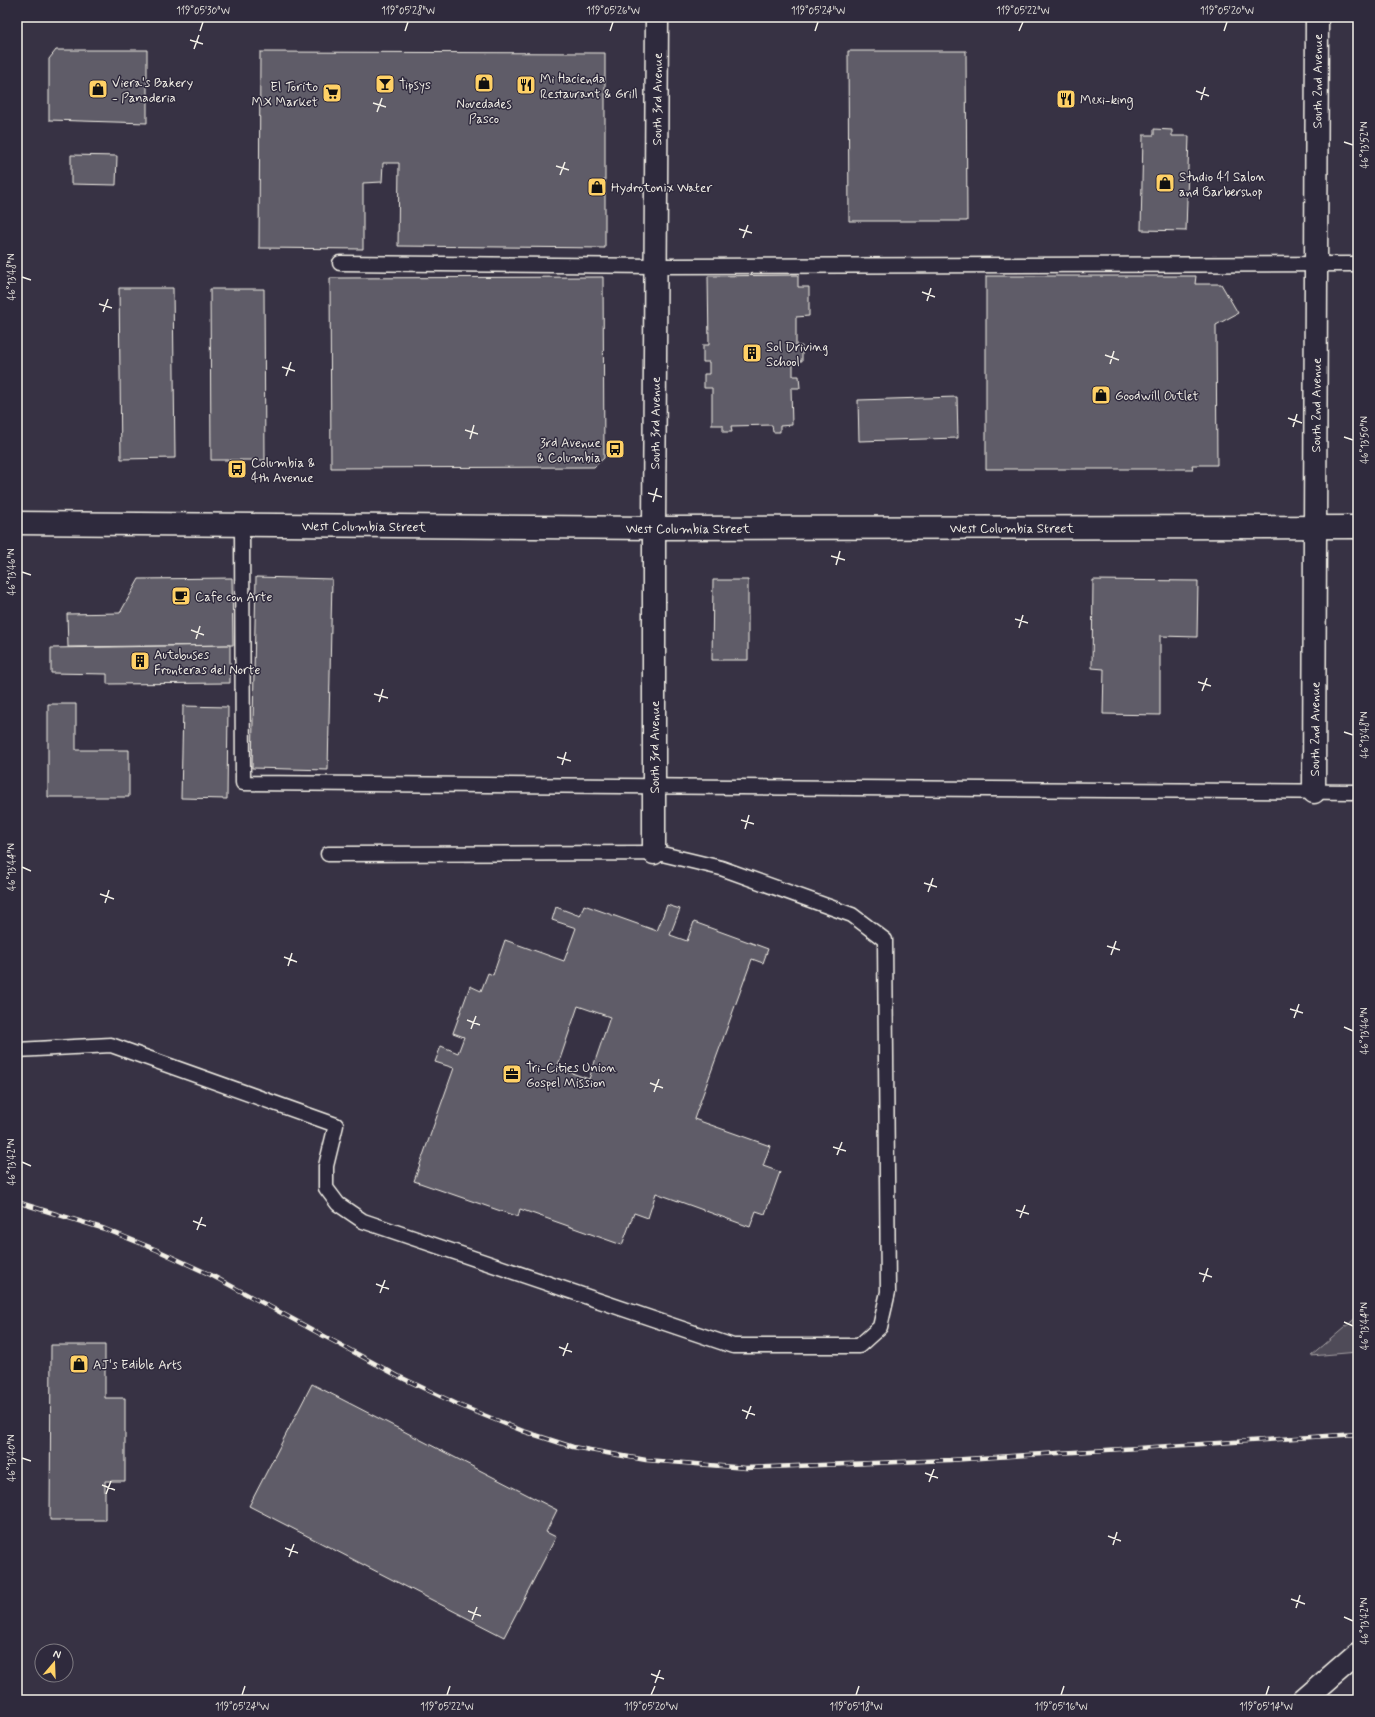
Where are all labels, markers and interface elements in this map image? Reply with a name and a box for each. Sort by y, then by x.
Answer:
text: 119°05'30"W [176,4,230,18]
text: 119°05'28"W [381,4,435,18]
text: 119°05'26"W [586,4,640,18]
text: 119°05'24"W [791,4,845,18]
text: 119°05'22"W [996,4,1050,18]
text: 119°05'20"W [1200,4,1254,18]
street label: South 2nd Avenue [1310,34,1327,128]
street label: South 3rd Avenue [649,52,667,146]
place label: Mi Hacienda Restaurant & Grill [540,71,638,103]
shop icon: Novedades Pasco [473,72,495,94]
bar icon: Tipsys [374,73,396,95]
restaurant icon: Mi Hacienda Restaurant & Grill [515,74,537,96]
place label: Viera's Bakery - Panaderia [112,75,193,107]
place label: Tipsys [399,77,431,94]
shop icon: Viera's Bakery - Panaderia [87,78,109,100]
place label: El Torito MX Market [251,79,318,111]
supermarket icon: El Torito MX Market [321,82,343,104]
restaurant icon: Mexi-king [1055,88,1077,110]
place label: Mexi-king [1080,92,1134,110]
place label: Novedades Pasco [456,96,512,128]
text: 46°13'52"N [1358,121,1372,169]
place label: Studio 41 Salon and Barbershop [1179,169,1266,201]
shop icon: Studio 41 Salon and Barbershop [1154,172,1176,194]
shop icon: Hydrotonix Water [586,176,608,198]
place label: Hydrotonix Water [611,180,713,197]
text: 46°13'48"N [5,253,19,301]
place label: Sol Driving School [766,339,828,371]
building icon: Sol Driving School [741,342,763,364]
street label: South 2nd Avenue [1308,358,1326,452]
street label: South 3rd Avenue [647,376,665,470]
shop icon: Goodwill Outlet [1090,384,1112,406]
place label: Goodwill Outlet [1115,388,1199,405]
text: 46°13'50"N [1358,416,1372,464]
place label: 3rd Avenue & Columbia [537,435,601,467]
bus stop icon: 3rd Avenue & Columbia [604,438,626,460]
place label: Columbia & 4th Avenue [251,455,315,487]
bus stop icon: Columbia & 4th Avenue [226,458,248,480]
street label: West Columbia Street [302,518,427,536]
street label: West Columbia Street [950,520,1075,538]
street label: West Columbia Street [626,521,751,538]
text: 46°13'46"N [5,548,19,596]
cafe icon: Cafe con Arte [170,585,192,607]
place label: Cafe con Arte [195,589,273,606]
place label: Autobuses Fronteras del Norte [154,647,260,679]
building icon: Autobuses Fronteras del Norte [129,650,151,672]
street label: South 2nd Avenue [1307,682,1324,776]
street label: South 3rd Avenue [647,701,664,793]
text: 46°13'48"N [1358,711,1372,759]
text: 46°13'44"N [5,843,19,891]
text: 46°13'46"N [1358,1007,1372,1055]
place label: Tri-Cities Union Gospel Mission [526,1060,617,1092]
office icon: Tri-Cities Union Gospel Mission [501,1063,523,1085]
text: 46°13'42"N [5,1138,19,1185]
text: 46°13'44"N [1358,1302,1372,1350]
shop icon: AJ's Edible Arts [68,1353,90,1375]
place label: AJ's Edible Arts [93,1357,182,1374]
text: 46°13'40"N [5,1434,19,1482]
text: 46°13'42"N [1358,1597,1372,1644]
north arrow [34,1643,74,1683]
text: N [51,1647,63,1662]
text: 119°05'24"W [215,1700,269,1714]
text: 119°05'22"W [420,1700,474,1714]
text: 119°05'20"W [624,1700,678,1714]
text: 119°05'18"W [829,1700,883,1714]
text: 119°05'16"W [1034,1700,1088,1714]
text: 119°05'14"W [1239,1700,1293,1714]

